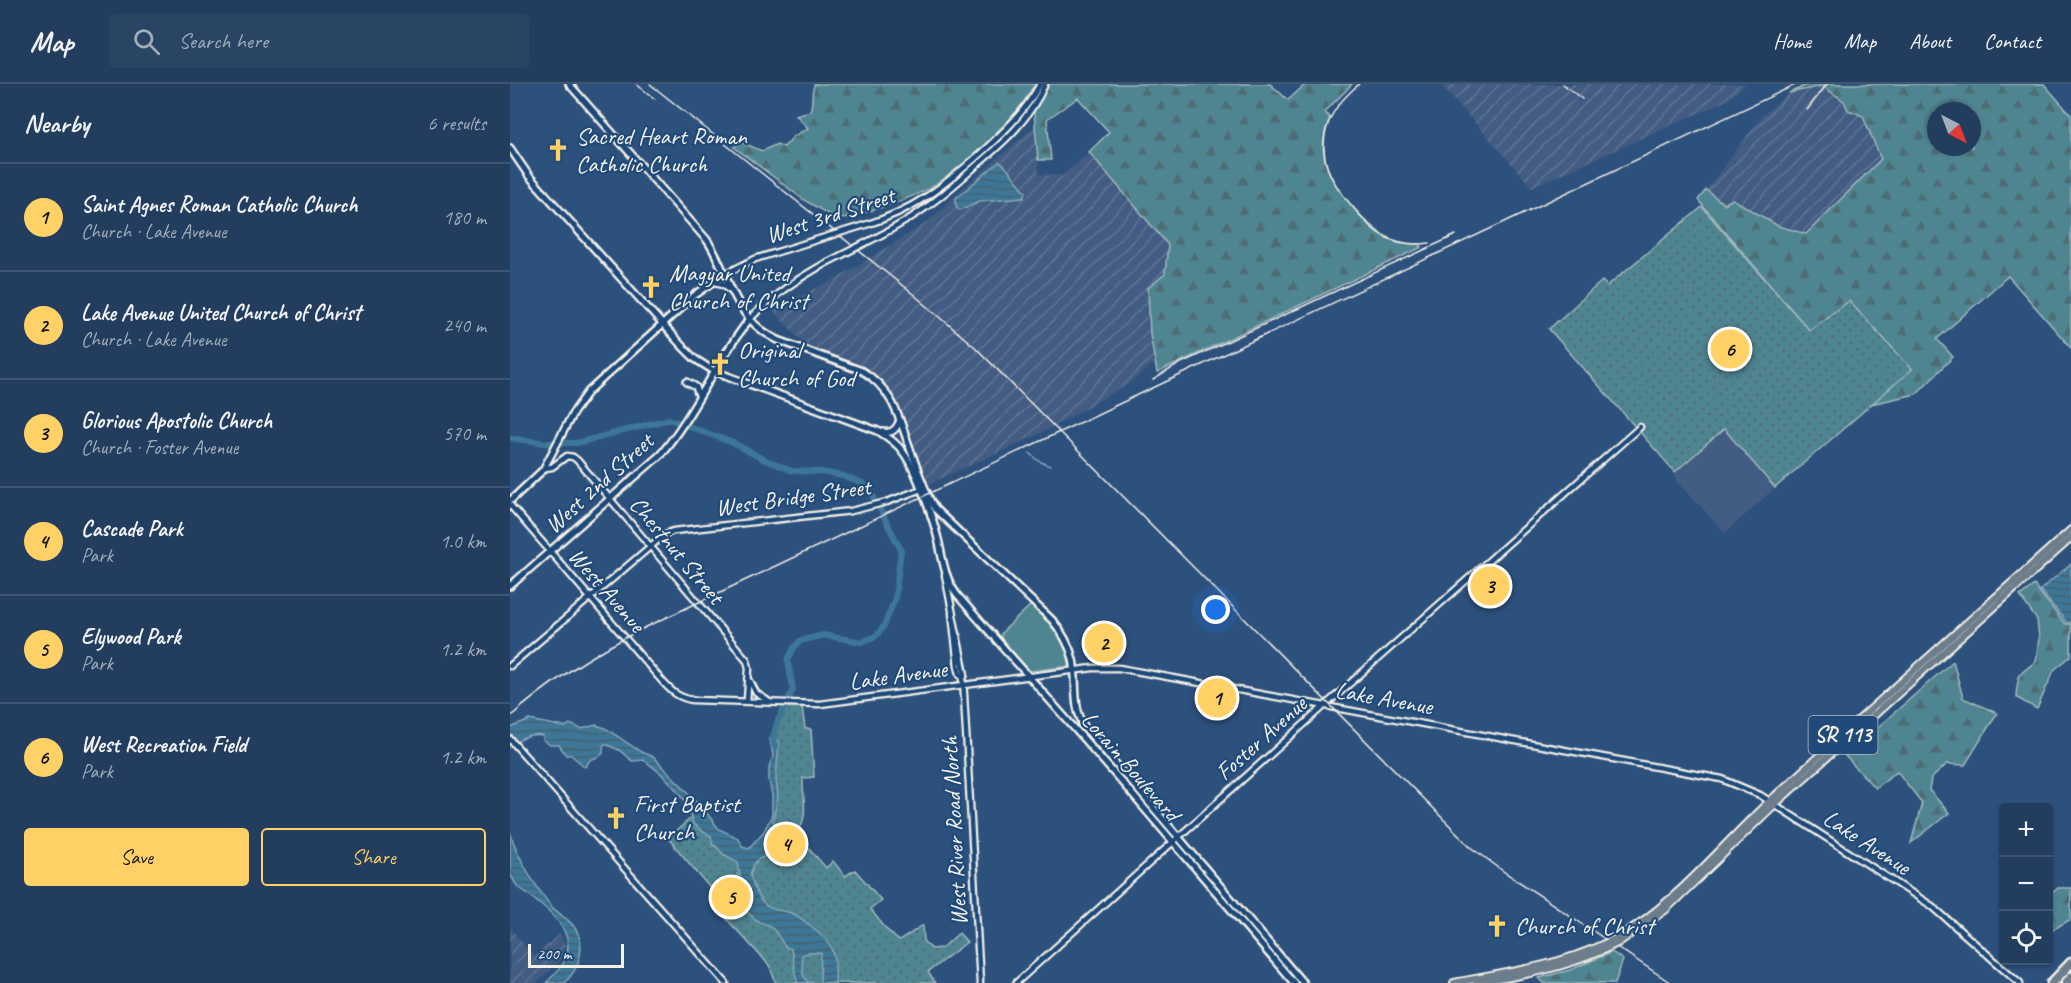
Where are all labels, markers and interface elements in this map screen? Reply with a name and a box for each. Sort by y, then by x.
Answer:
search box [109,14,529,68]
text: Map [30,24,73,59]
icon: search [130,25,163,58]
text: Search here [178,27,268,55]
text: Home [1773,28,1811,54]
text: Map [1844,28,1876,54]
text: About [1909,28,1951,54]
text: Contact [1984,28,2041,54]
north arrow [1927,102,1981,156]
text: Nearby [24,107,89,140]
text: 6 results [427,111,486,136]
place label: Sacred Heart Roman Catholic Church [576,121,748,179]
church icon: Sacred Heart Roman Catholic Church [545,137,571,163]
street label: West 3rd Street [762,179,900,250]
text: Saint Agnes Roman Catholic Church [81,191,357,219]
text: 1 [39,205,48,230]
text: 180 m [443,205,486,230]
text: Church · Lake Avenue [81,219,226,244]
place label: Magyar United Church of Christ [669,258,811,316]
church icon: Magyar United Church of Christ [638,274,664,300]
text: Lake Avenue United Church of Christ [81,299,361,327]
text: 2 [39,313,48,338]
text: 240 m [443,313,486,338]
pin: 6 [1710,326,1750,372]
text: Church · Lake Avenue [81,327,226,352]
place label: Original Church of God [738,335,858,393]
church icon: Original Church of God [707,351,733,377]
text: Glorious Apostolic Church [81,407,272,435]
text: 3 [39,421,48,446]
text: 570 m [443,421,486,446]
street label: West 2nd Street [538,425,661,540]
text: Church · Foster Avenue [81,435,238,460]
street label: West Bridge Street [714,471,874,523]
street label: Chestnut Street [623,490,732,612]
text: Cascade Park [81,515,183,543]
text: 4 [39,529,48,554]
text: 1.0 km [440,529,486,554]
street label: West Avenue [562,541,653,640]
text: Park [81,543,113,568]
pin: 3 [1470,564,1510,608]
your location [1201,595,1230,624]
pin: 2 [1084,620,1124,666]
text: Elywood Park [81,623,180,651]
text: 5 [39,637,48,662]
text: 1.2 km [440,637,486,662]
text: Park [81,651,113,676]
street label: Lake Avenue [847,653,951,697]
street label: Lake Avenue [1333,675,1437,722]
pin: 1 [1198,676,1236,720]
street label: Foster Avenue [1209,688,1314,787]
street label: Lorain Boulevard [1075,705,1189,830]
road number: SR 113 [1808,716,1878,754]
text: West Recreation Field [81,731,246,759]
street label: West River Road North [934,735,974,926]
text: 6 [39,745,48,770]
text: 1.2 km [440,745,486,770]
text: Park [81,759,113,784]
place label: First Baptist Church [634,789,742,847]
street label: Lake Avenue [1818,803,1918,883]
map controls [1999,803,2053,965]
button: + [1999,803,2053,857]
church icon: First Baptist Church [603,805,629,831]
pin: 4 [766,822,806,867]
button: Save [24,828,249,886]
button: Share [261,828,486,886]
button: − [1999,857,2053,911]
pin: 5 [712,874,750,920]
place label: Church of Christ [1515,911,1657,941]
button: locate [1999,911,2053,965]
church icon: Church of Christ [1484,913,1510,939]
scale bar [528,941,624,968]
text: 200 m [537,944,571,964]

